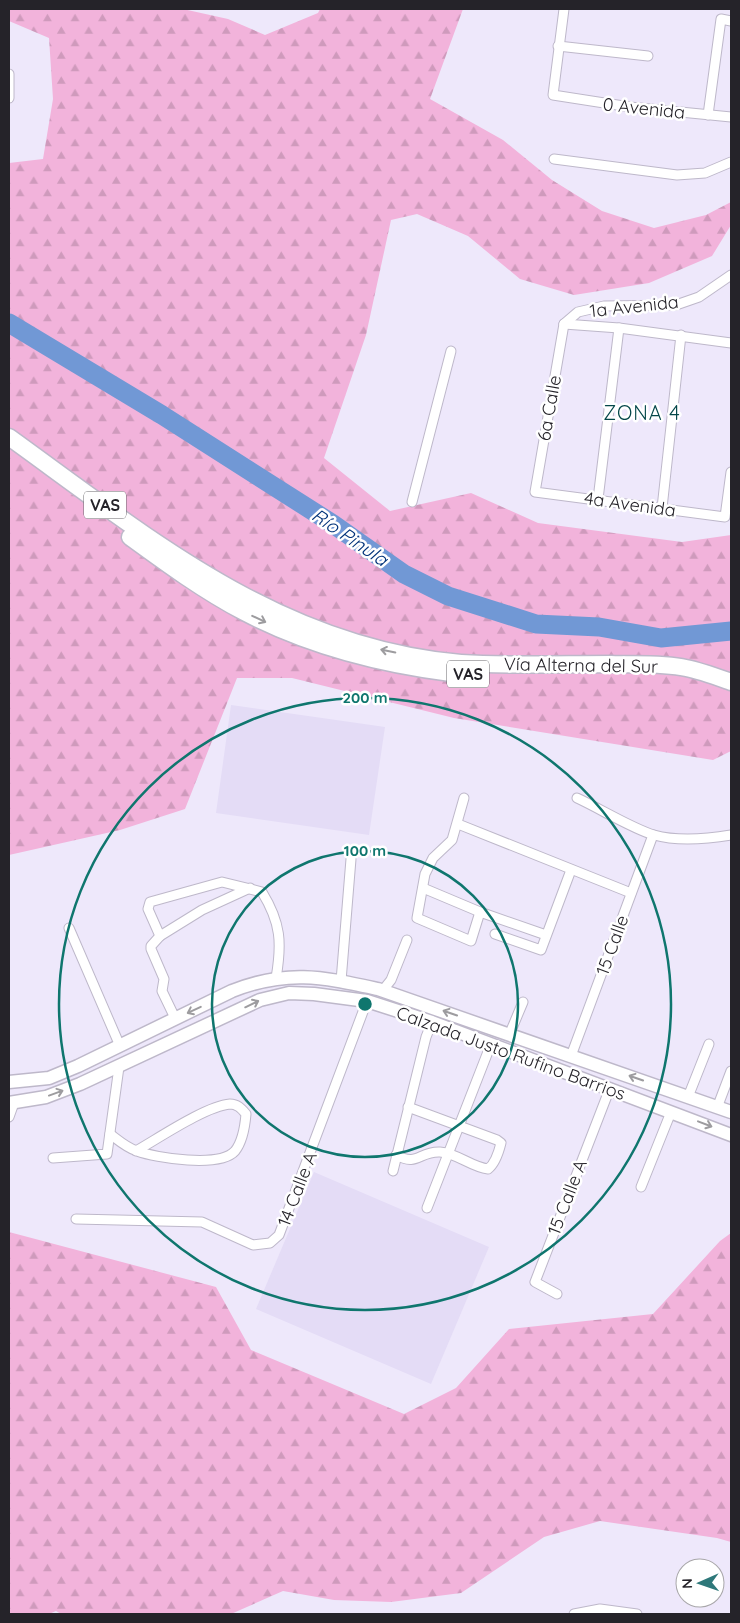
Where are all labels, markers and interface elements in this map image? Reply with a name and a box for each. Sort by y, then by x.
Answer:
street label: 0 Avenida [602,92,686,124]
street label: 1a Avenida [588,290,680,322]
street label: 6a Calle [532,373,566,443]
district label: ZONA 4 [603,400,681,425]
street label: 4a Avenida [583,486,677,522]
road number: VAS [84,492,126,518]
water label: Río Pinula [307,503,394,572]
one-way arrow [252,615,267,625]
one-way arrow [381,646,397,655]
street label: Vía Alterna del Sur [504,652,658,678]
road number: VAS [447,661,489,688]
text: 200 m [343,688,388,707]
text: 100 m [344,841,386,860]
street label: 15 Calle [591,912,633,978]
centre of rings [356,995,374,1013]
one-way arrow [244,998,259,1008]
street label: Calzada Justo Rufino Barrios [393,1001,629,1105]
one-way arrow [187,1005,202,1015]
one-way arrow [442,1008,458,1017]
one-way arrow [629,1073,644,1082]
one-way arrow [48,1088,63,1097]
one-way arrow [697,1120,712,1129]
street label: 14 Calle A [272,1148,322,1230]
street label: 15 Calle A [542,1156,592,1238]
north arrow [675,1558,725,1608]
text: N [678,1578,696,1589]

